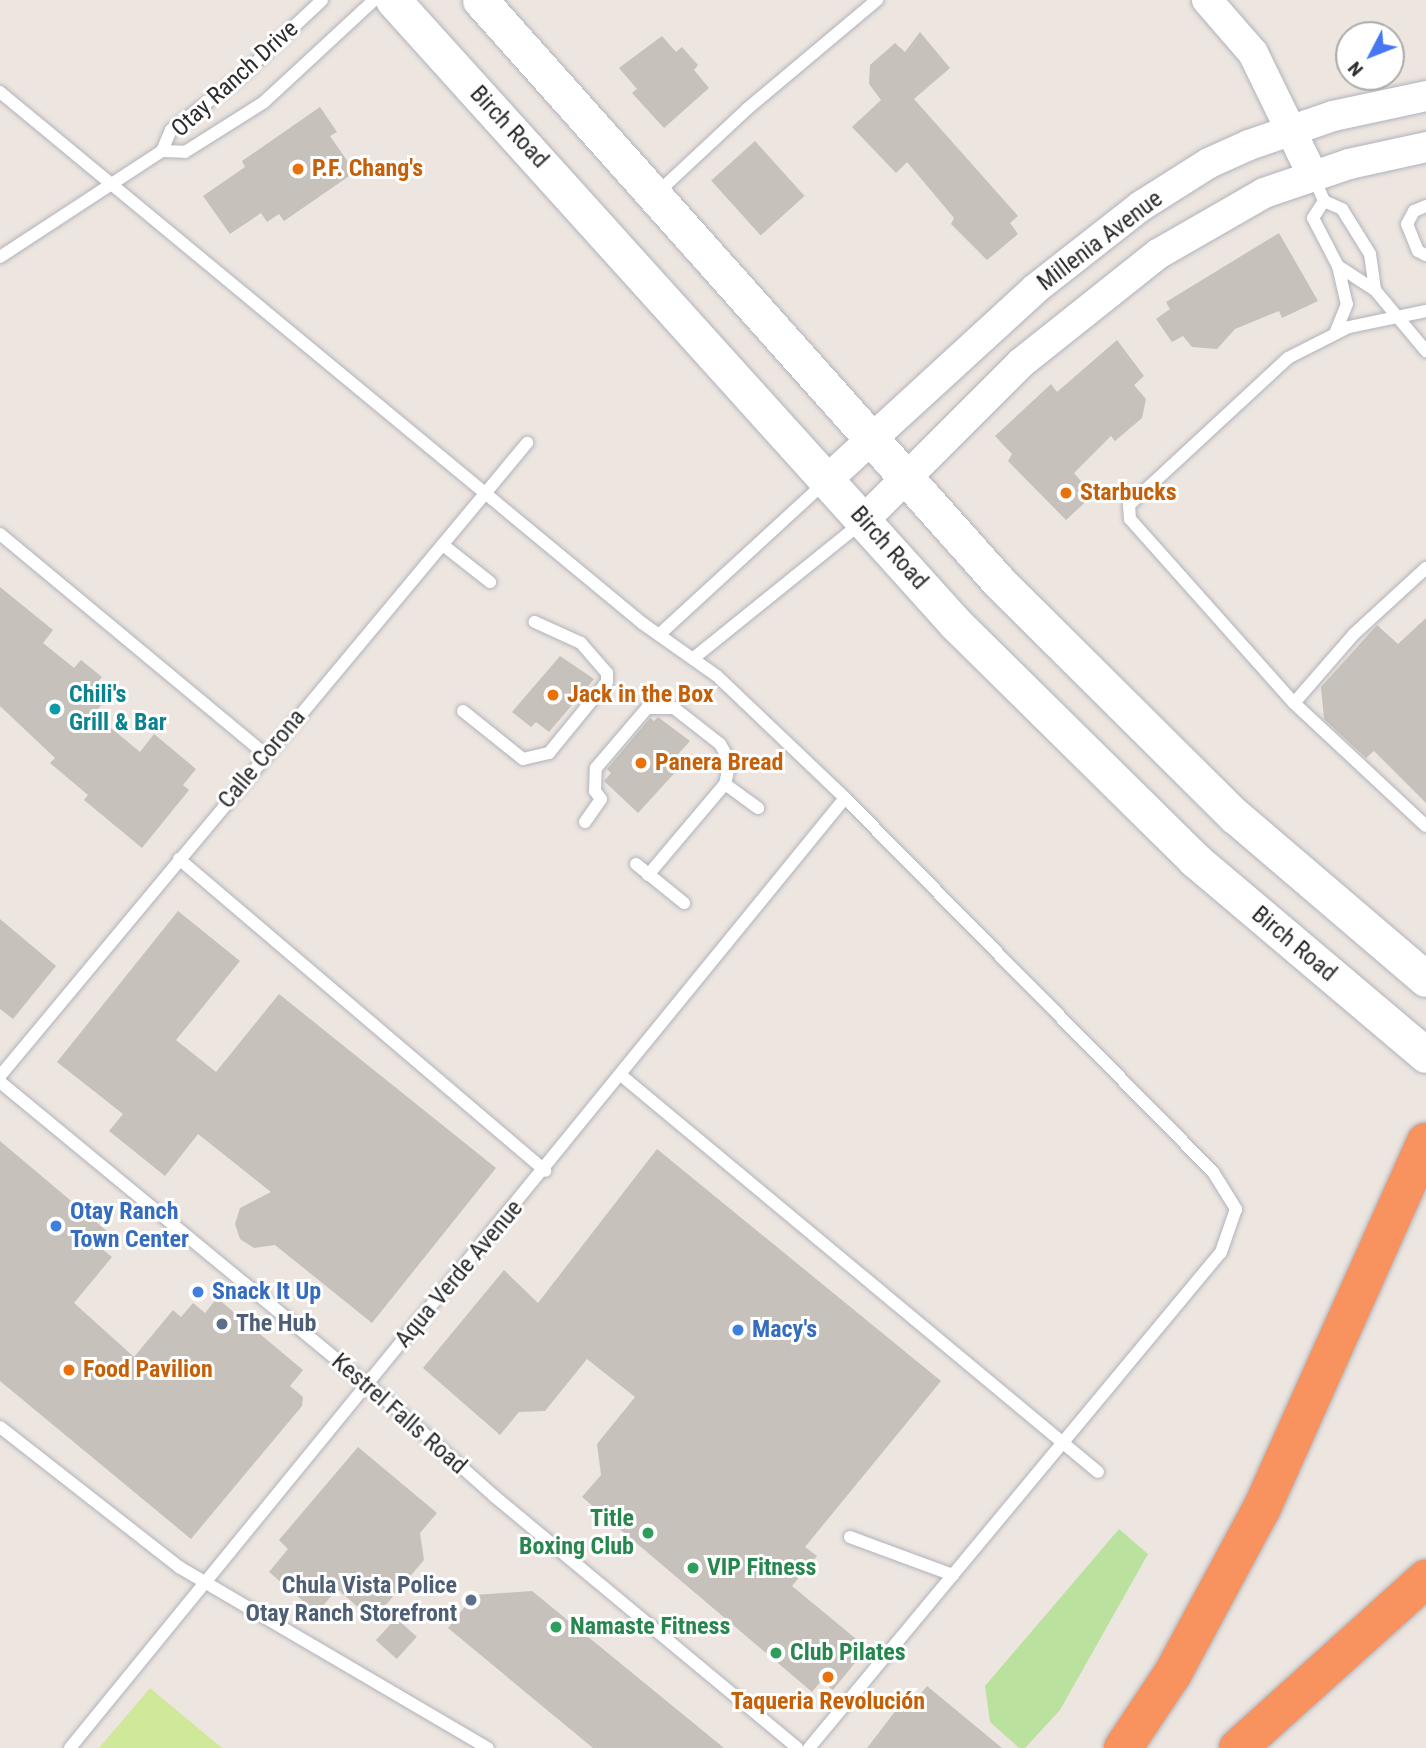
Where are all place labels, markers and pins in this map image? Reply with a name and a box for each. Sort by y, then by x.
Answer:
place label: P.F. Chang's [312,155,423,183]
marker: P.F. Chang's [290,161,306,177]
place label: Starbucks [1080,479,1177,507]
marker: Starbucks [1058,485,1074,501]
place label: Chili's Grill & Bar [69,681,167,737]
place label: Jack in the Box [567,681,714,709]
marker: Jack in the Box [545,687,561,703]
marker: Chili's Grill & Bar [47,701,63,717]
place label: Panera Bread [655,749,783,777]
marker: Panera Bread [633,755,649,771]
place label: Otay Ranch Town Center [70,1198,189,1254]
marker: Otay Ranch Town Center [48,1218,64,1234]
place label: Snack It Up [212,1278,321,1306]
marker: Snack It Up [190,1284,206,1300]
place label: The Hub [236,1310,316,1338]
marker: The Hub [214,1316,230,1332]
place label: Macy's [752,1316,817,1344]
marker: Macy's [730,1322,746,1338]
place label: Food Pavilion [83,1356,213,1384]
marker: Food Pavilion [61,1362,77,1378]
place label: Title Boxing Club [519,1505,634,1561]
marker: Title Boxing Club [640,1525,656,1541]
place label: VIP Fitness [707,1554,816,1582]
marker: VIP Fitness [685,1560,701,1576]
place label: Chula Vista Police Otay Ranch Storefront [245,1572,457,1628]
marker: Chula Vista Police Otay Ranch Storefront [463,1592,479,1608]
place label: Namaste Fitness [570,1613,730,1641]
marker: Namaste Fitness [548,1619,564,1635]
place label: Club Pilates [790,1639,906,1667]
marker: Club Pilates [768,1645,784,1661]
marker: Taqueria Revolución [820,1669,836,1685]
place label: Taqueria Revolución [731,1688,925,1716]

